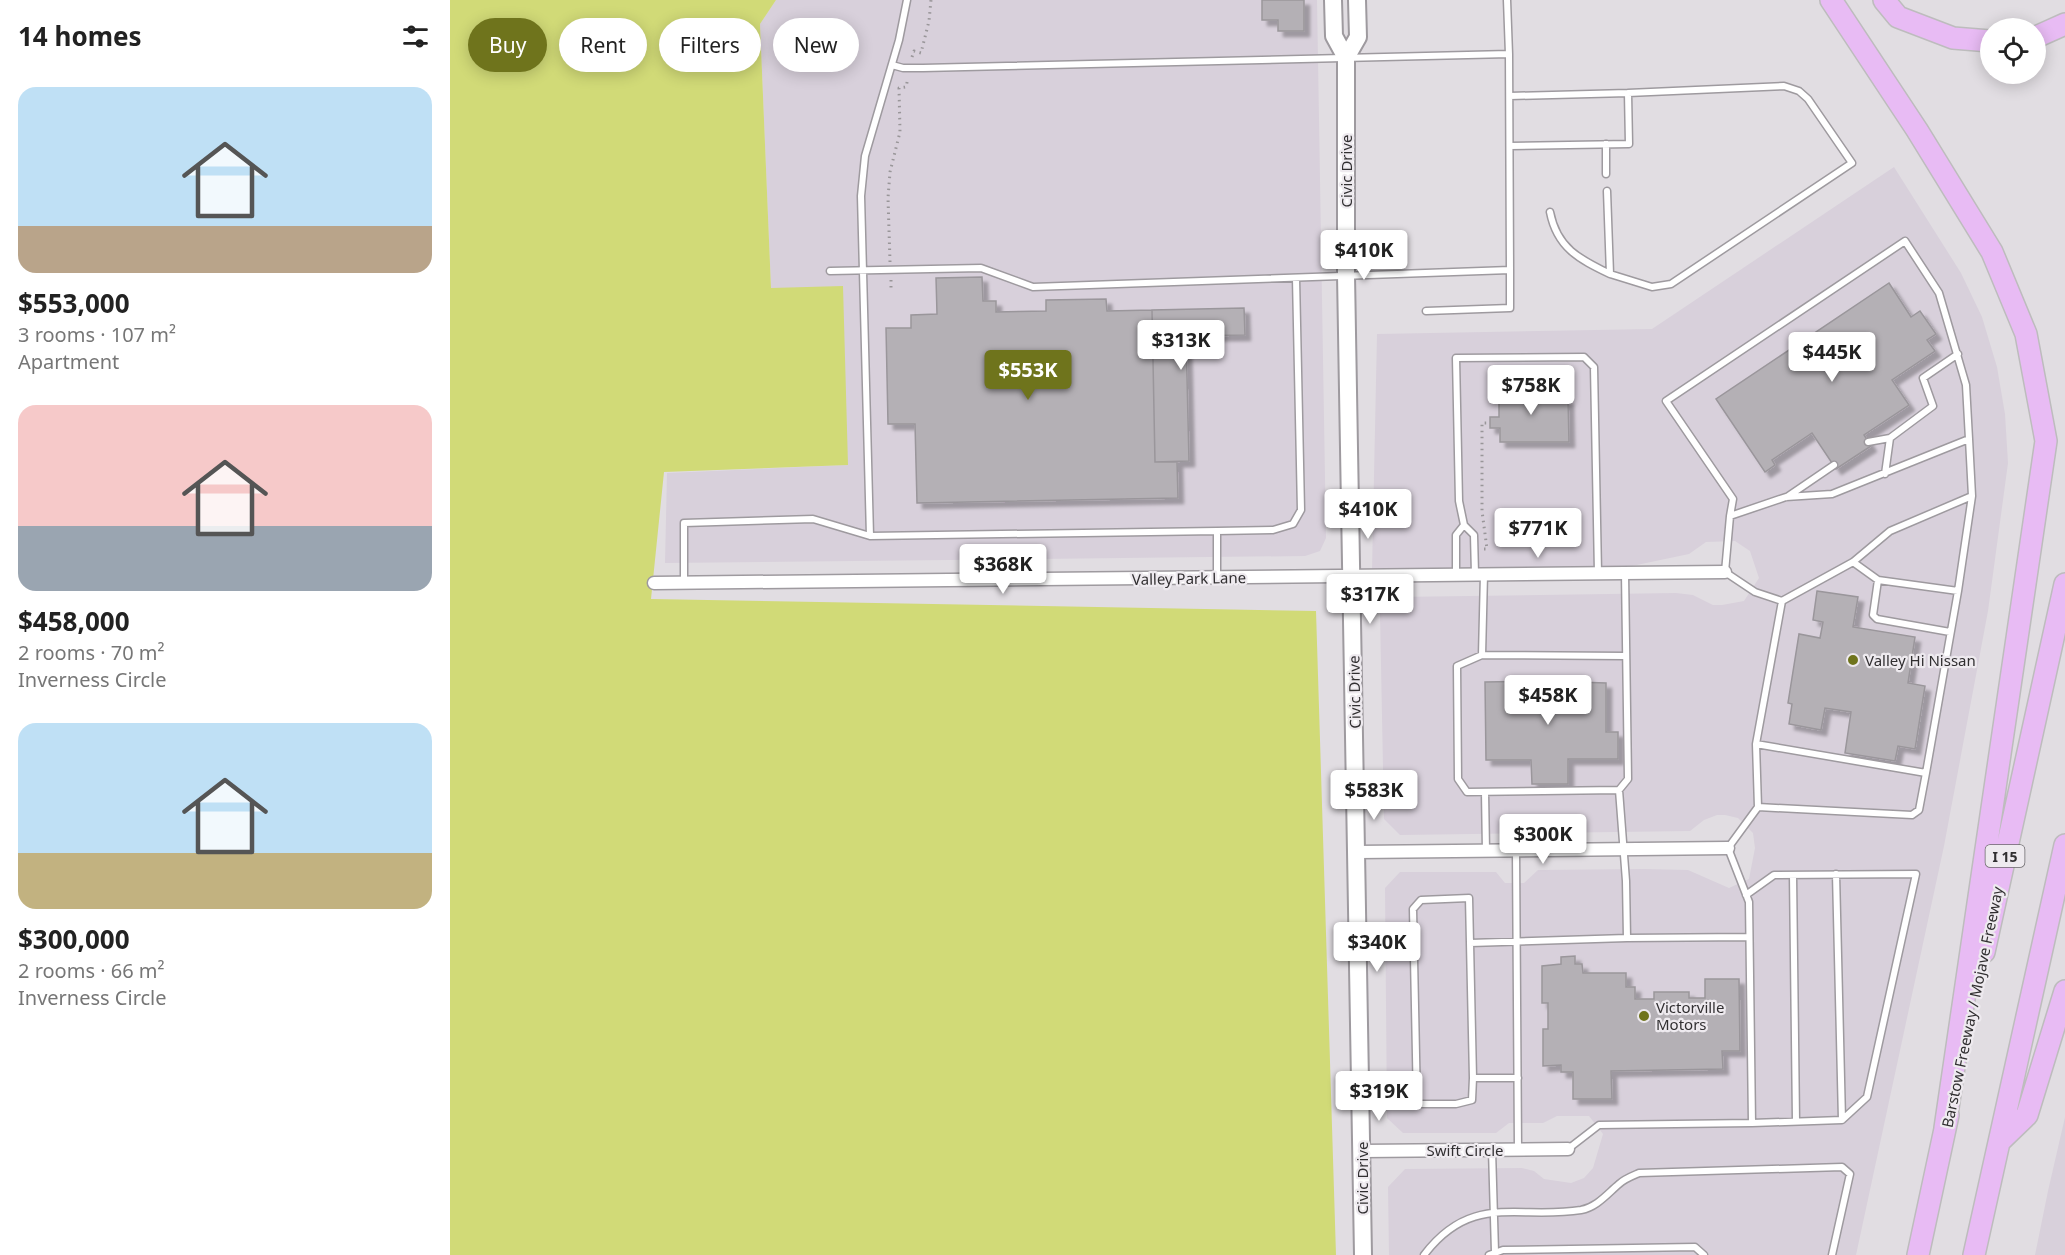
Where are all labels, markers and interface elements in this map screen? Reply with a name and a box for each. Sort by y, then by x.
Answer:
text: 14 homes [18,18,142,54]
chip: Buy [468,18,547,72]
chip: Rent [559,18,647,72]
chip: Filters [659,18,761,72]
chip: New [773,18,859,72]
map controls [1980,18,2046,84]
button: locate [1980,18,2046,84]
icon: filters [399,20,432,53]
icon: home [171,126,279,234]
street label: Civic Drive [1336,134,1356,208]
pin: $410K [1322,230,1406,281]
text: $410K [1334,236,1394,263]
text: $553,000 [18,285,130,321]
pin: $313K [1139,320,1223,371]
text: 3 rooms · 107 m² [18,321,176,348]
text: $313K [1151,326,1211,353]
pin: $445K [1790,332,1874,383]
text: $445K [1802,338,1862,365]
text: Apartment [18,348,119,375]
pin: $553K [986,350,1070,401]
text: $553K [998,356,1058,383]
pin: $758K [1489,365,1573,416]
text: $758K [1501,371,1561,398]
icon: home [171,444,279,552]
pin: $410K [1326,489,1410,540]
text: $410K [1338,495,1398,522]
pin: $771K [1496,508,1580,559]
text: $771K [1508,514,1568,541]
pin: $368K [961,544,1045,595]
text: $368K [973,550,1033,577]
street label: Valley Park Lane [1132,567,1246,589]
pin: $317K [1328,574,1412,625]
text: $317K [1340,580,1400,607]
text: $458,000 [18,603,130,639]
text: 2 rooms · 70 m² [18,639,165,666]
place label: Valley Hi Nissan [1865,650,1976,670]
marker: Valley Hi Nissan [1846,653,1860,667]
street label: Civic Drive [1343,655,1365,729]
text: Inverness Circle [18,666,167,693]
pin: $458K [1506,675,1590,726]
text: $458K [1518,681,1578,708]
icon: home [171,762,279,870]
pin: $583K [1332,770,1416,821]
text: $583K [1344,776,1404,803]
pin: $300K [1501,814,1585,865]
text: $300K [1513,820,1573,847]
road number: I 15 [1986,845,2024,867]
street label: Barstow Freeway / Mojave Freeway [1937,884,2007,1129]
text: $300,000 [18,921,130,957]
pin: $340K [1335,922,1419,973]
text: $340K [1347,928,1407,955]
text: 2 rooms · 66 m² [18,957,165,984]
text: Inverness Circle [18,984,167,1011]
place label: Victorville Motors [1656,997,1724,1034]
marker: Victorville Motors [1637,1009,1651,1023]
pin: $319K [1337,1071,1421,1122]
text: $319K [1349,1077,1409,1104]
street label: Swift Circle [1426,1140,1504,1160]
street label: Civic Drive [1352,1141,1372,1215]

